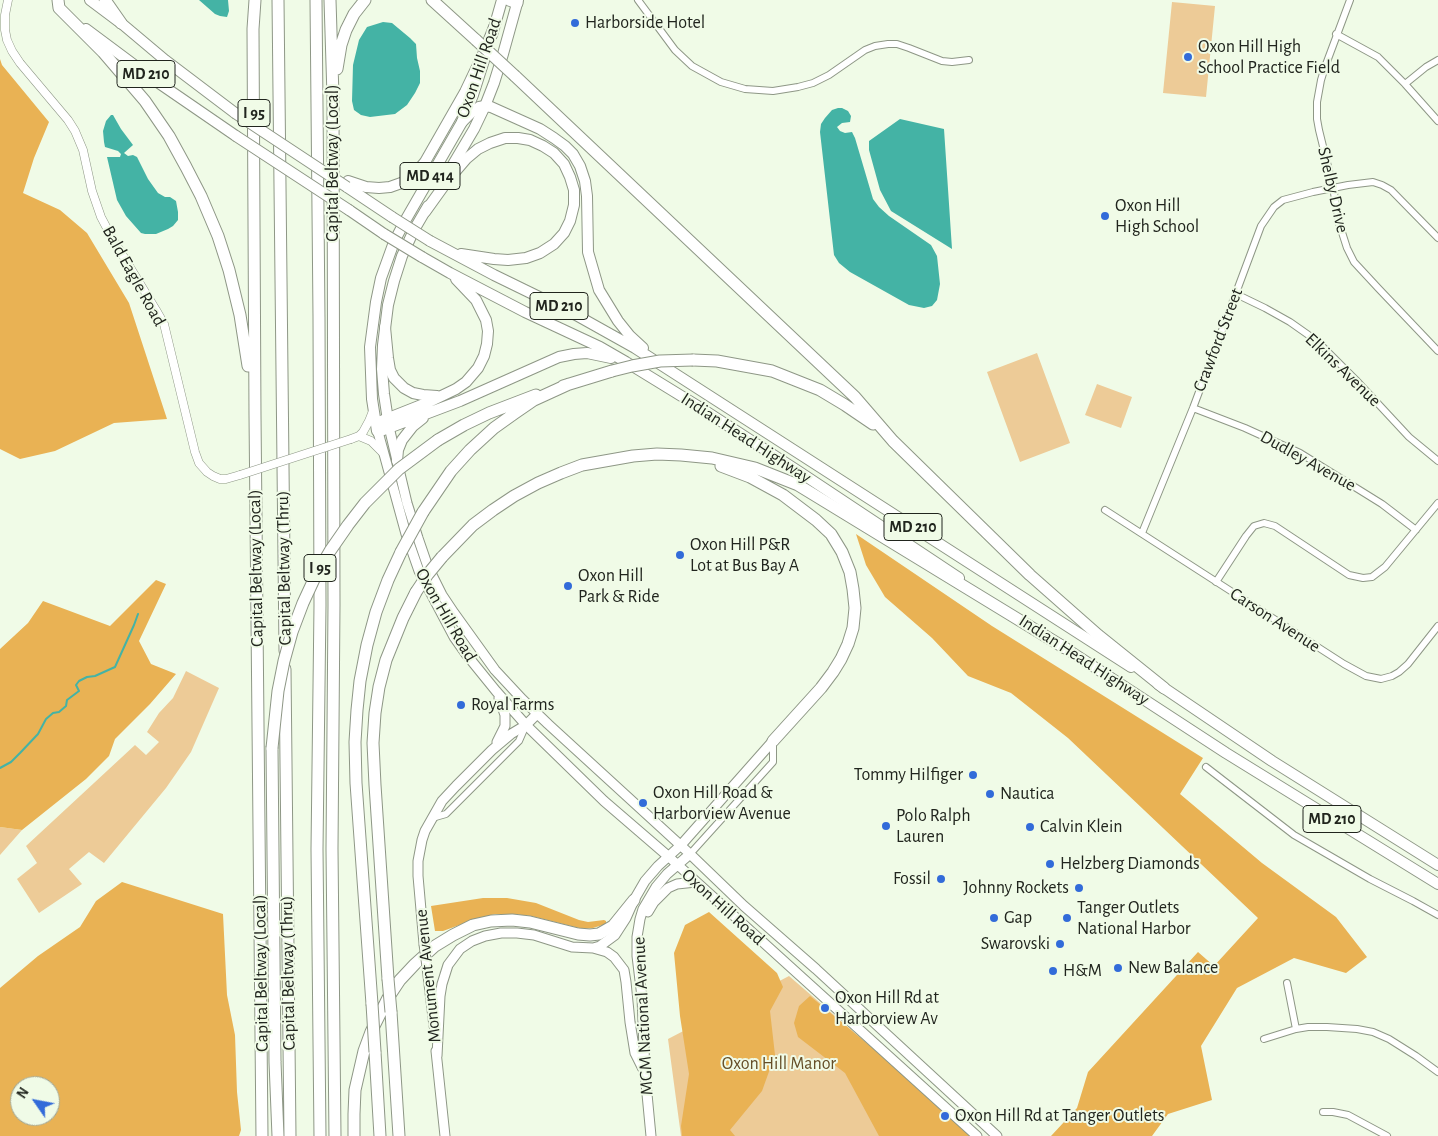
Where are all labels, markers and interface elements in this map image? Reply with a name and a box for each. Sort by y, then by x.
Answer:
place label: Harborside Hotel [585,12,705,34]
street label: Oxon Hill Road [452,15,506,121]
marker: Harborside Hotel [569,17,581,29]
place label: Oxon Hill High School Practice Field [1198,36,1340,78]
marker: Oxon Hill High School Practice Field [1182,51,1194,63]
road number: MD 210 [117,61,175,88]
street label: Capital Beltway (Local) [322,84,344,242]
road number: I 95 [238,100,270,126]
street label: Shelby Drive [1313,145,1353,235]
road number: MD 414 [400,162,460,190]
place label: Oxon Hill High School [1115,195,1199,238]
marker: Oxon Hill High School [1099,210,1111,222]
street label: Bald Eagle Road [97,222,171,330]
street label: Crawford Street [1188,285,1248,395]
road number: MD 210 [530,292,588,320]
street label: Elkins Avenue [1301,329,1385,411]
street label: Indian Head Highway [677,388,815,488]
street label: Dudley Avenue [1256,426,1360,496]
street label: Capital Beltway (Local) [244,489,268,647]
street label: Capital Beltway (Thru) [272,490,296,646]
road number: MD 210 [884,514,942,540]
place label: Oxon Hill P&R Lot at Bus Bay A [690,534,799,576]
marker: Oxon Hill P&R Lot at Bus Bay A [674,549,686,561]
road number: I 95 [304,554,336,582]
street label: Oxon Hill Road [411,564,481,666]
place label: Oxon Hill Park & Ride [578,565,659,608]
marker: Oxon Hill Park & Ride [562,580,574,592]
street label: Carson Avenue [1226,583,1324,657]
street label: Indian Head Highway [1015,610,1153,710]
place label: Royal Farms [471,694,554,716]
marker: Royal Farms [455,699,467,711]
place label: Tommy Hilfiger [854,764,963,786]
marker: Tommy Hilfiger [967,769,979,781]
place label: Oxon Hill Road & Harborview Avenue [653,782,791,824]
place label: Nautica [1000,783,1055,805]
marker: Nautica [984,788,996,800]
marker: Oxon Hill Road & Harborview Avenue [637,797,649,809]
place label: Polo Ralph Lauren [896,805,971,848]
road number: MD 210 [1303,806,1361,832]
place label: Calvin Klein [1040,816,1123,838]
marker: Polo Ralph Lauren [880,820,892,832]
marker: Calvin Klein [1024,821,1036,833]
place label: Helzberg Diamonds [1060,853,1200,875]
marker: Helzberg Diamonds [1044,858,1056,870]
street label: Oxon Hill Road [677,864,769,950]
place label: Fossil [893,868,931,890]
marker: Fossil [935,873,947,885]
place label: Johnny Rockets [963,877,1069,899]
marker: Johnny Rockets [1073,882,1085,894]
street label: Capital Beltway (Local) [249,894,273,1052]
street label: Capital Beltway (Thru) [276,895,300,1051]
place label: Tanger Outlets National Harbor [1077,897,1191,940]
place label: Gap [1004,907,1032,929]
street label: Monument Avenue [410,908,446,1044]
marker: Gap [988,912,1000,924]
marker: Tanger Outlets National Harbor [1061,912,1073,924]
place label: Swarovski [981,933,1050,955]
street label: MGM National Avenue [628,936,658,1096]
marker: Swarovski [1054,938,1066,950]
place label: New Balance [1128,957,1218,979]
place label: H&M [1063,960,1102,982]
marker: New Balance [1112,962,1124,974]
marker: H&M [1047,965,1059,977]
place label: Oxon Hill Rd at Harborview Av [835,987,939,1030]
marker: Oxon Hill Rd at Harborview Av [819,1002,831,1014]
park label: Oxon Hill Manor [722,1053,836,1075]
north arrow [10,1076,60,1126]
text: N [15,1085,32,1101]
place label: Oxon Hill Rd at Tanger Outlets [955,1105,1164,1127]
marker: Oxon Hill Rd at Tanger Outlets [939,1110,951,1122]

